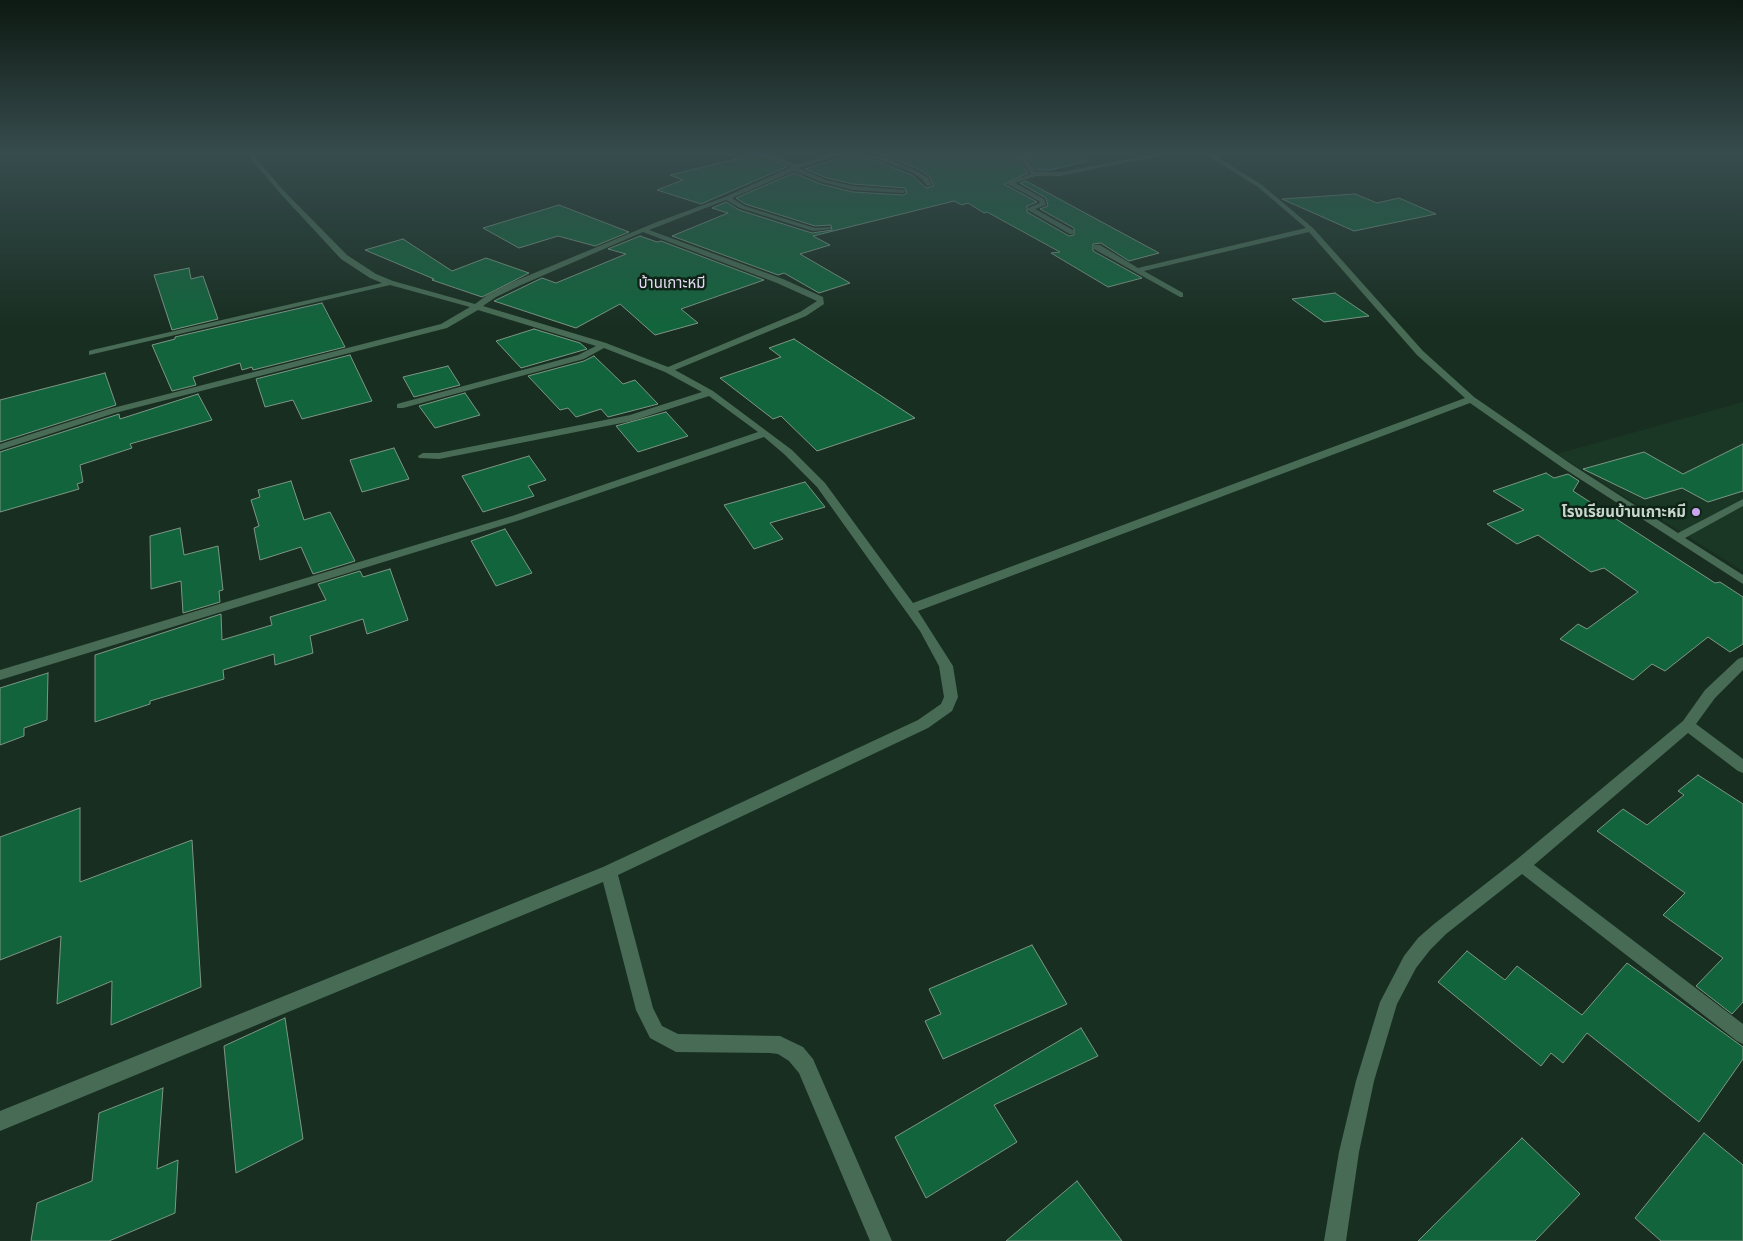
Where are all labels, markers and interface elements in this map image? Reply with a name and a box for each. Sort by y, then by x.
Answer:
district label: บ้านเกาะหมี [639,274,705,292]
place label: โรงเรียนบ้านเกาะหมี [1562,503,1686,521]
marker: โรงเรียนบ้านเกาะหมี [1690,506,1702,518]

